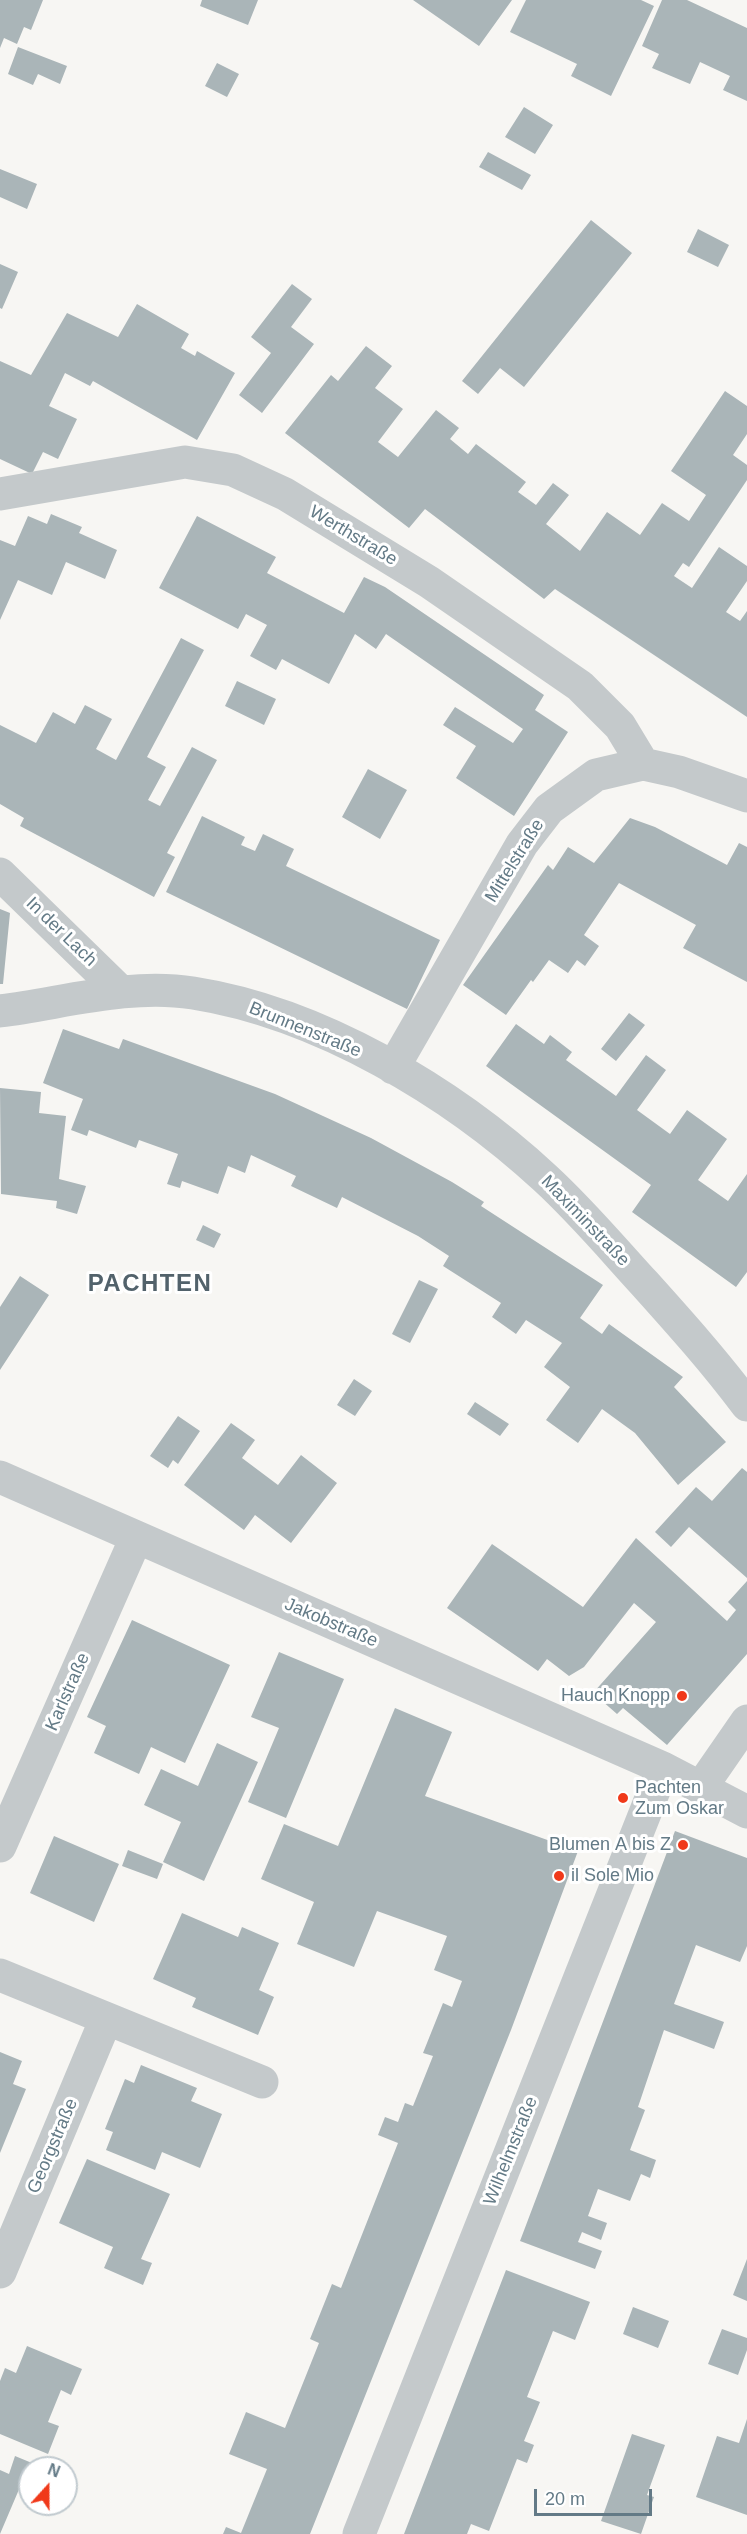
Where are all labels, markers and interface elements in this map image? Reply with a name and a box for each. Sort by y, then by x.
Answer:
street label: Werthstraße [305,501,401,571]
street label: Mittelstraße [481,815,549,907]
street label: In der Lach [21,893,101,971]
street label: Brunnenstraße [246,998,364,1062]
street label: Maximinstraße [536,1171,634,1271]
district label: PACHTEN [88,1270,212,1298]
street label: Jakobstraße [281,1594,381,1652]
street label: Karlstraße [41,1650,95,1734]
place label: Hauch Knopp [561,1685,670,1707]
marker: Hauch Knopp [675,1689,689,1703]
place label: Pachten Zum Oskar [635,1777,724,1820]
marker: Pachten Zum Oskar [616,1791,630,1805]
place label: Blumen A bis Z [549,1834,671,1856]
marker: Blumen A bis Z [676,1838,690,1852]
place label: il Sole Mio [571,1865,654,1887]
marker: il Sole Mio [552,1869,566,1883]
street label: Wilhelmstraße [479,2094,543,2208]
street label: Georgstraße [23,2095,83,2197]
north arrow [18,2456,78,2516]
text: N [45,2461,62,2481]
scale bar [537,2477,656,2515]
text: 20 m [545,2489,585,2509]

